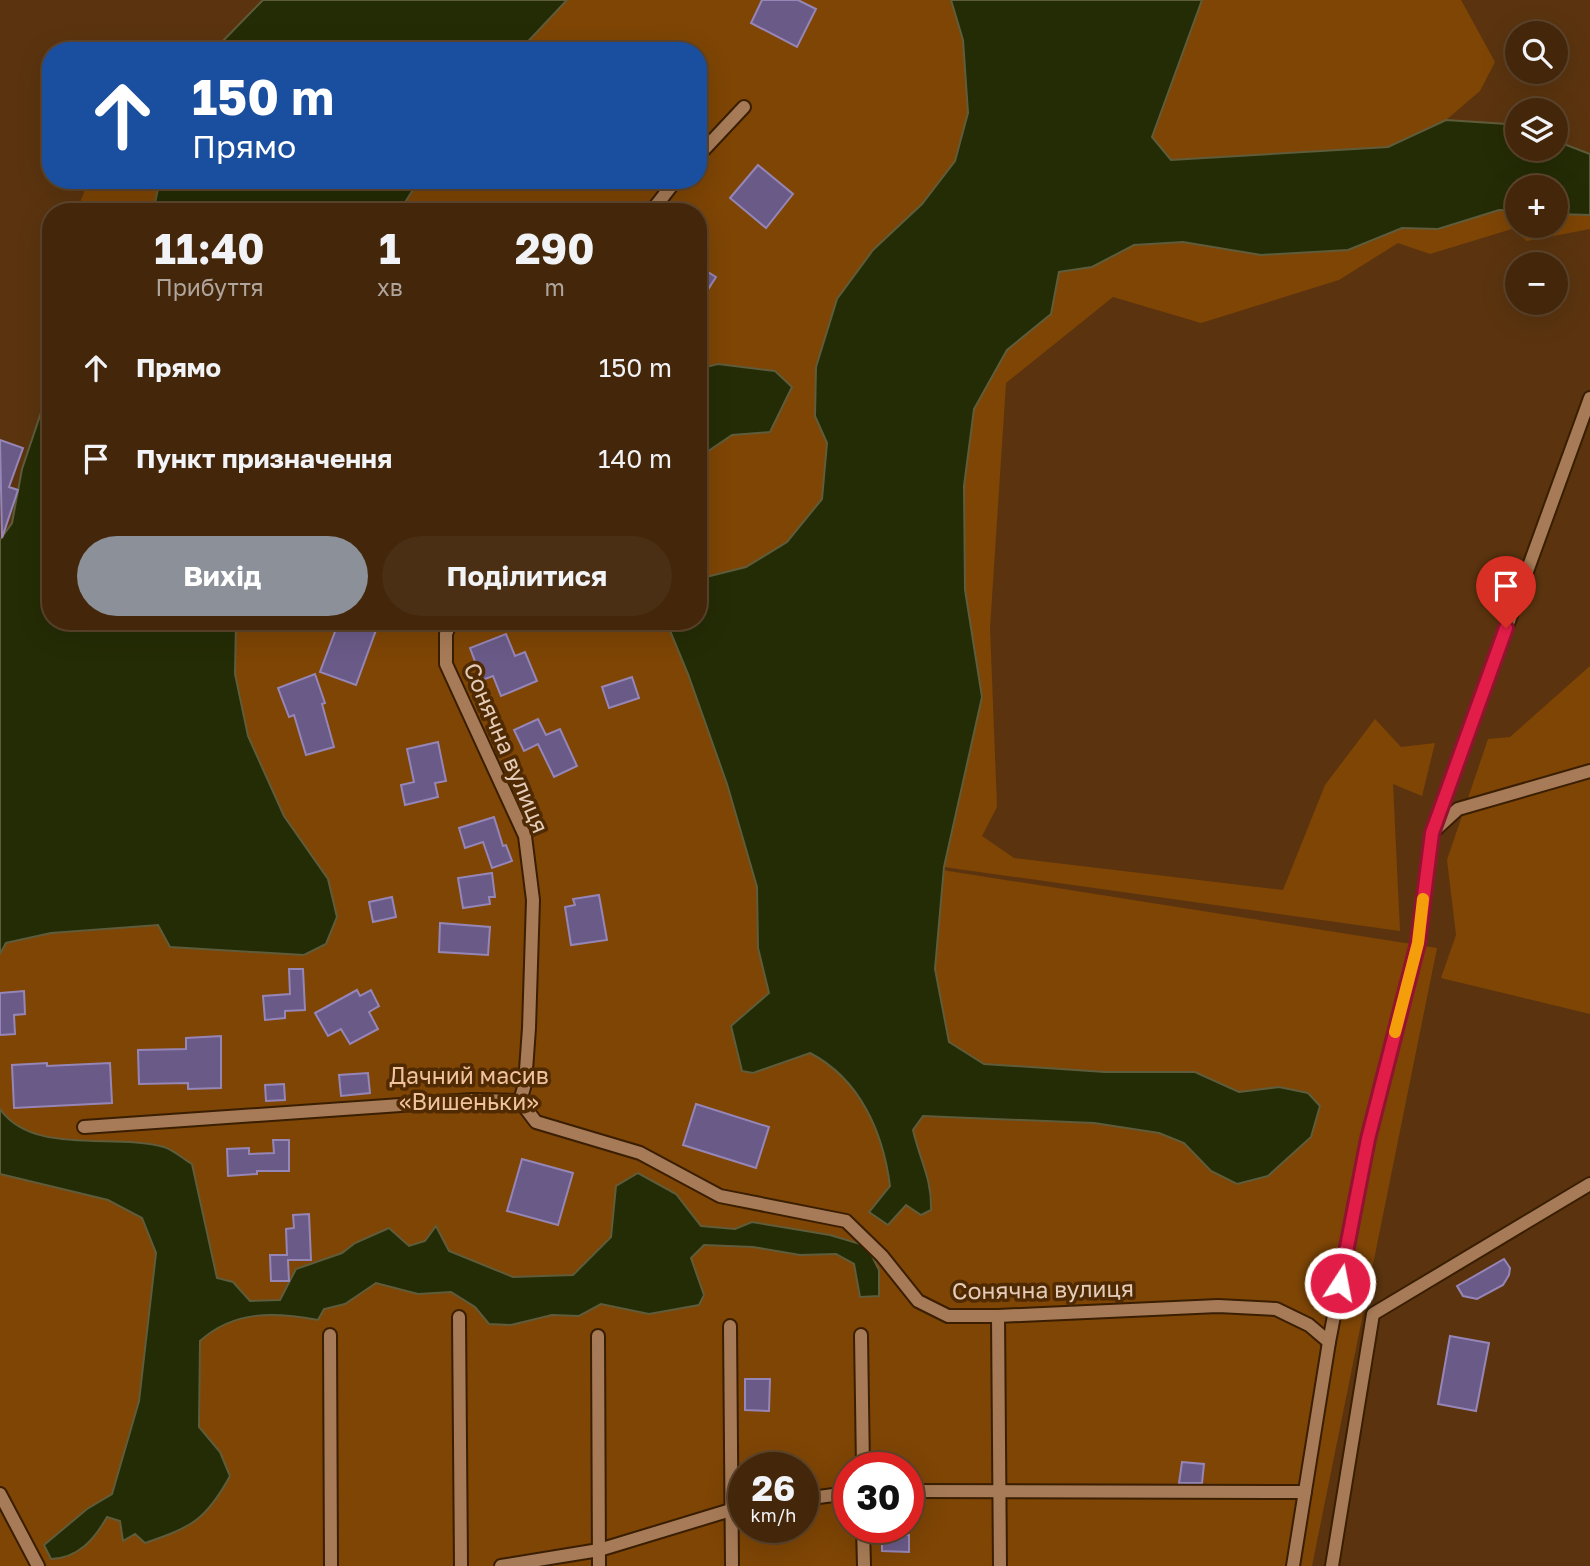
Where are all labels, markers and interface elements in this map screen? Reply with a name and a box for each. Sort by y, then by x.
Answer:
map controls [1505,21,1568,315]
button: search [1505,21,1568,84]
text: 150 m [192,67,334,126]
icon: ahead [77,70,168,161]
button: layers [1505,98,1568,161]
text: Прямо [192,127,296,165]
button: + [1505,175,1568,238]
text: 11:40 [154,223,265,273]
text: 1 [379,223,401,273]
text: 290 [515,223,595,273]
button: − [1505,252,1568,315]
text: Прибуття [155,273,264,301]
text: хв [377,273,403,301]
text: m [545,273,565,301]
icon: ahead [77,349,115,387]
text: Прямо [136,352,221,383]
text: 150 m [599,352,672,383]
icon: arrive [77,440,115,478]
text: Пункт призначення [136,443,392,474]
text: 140 m [598,443,672,474]
button: Вихід [77,536,368,616]
button: Поділитися [382,536,672,616]
pin [1476,556,1536,628]
icon: arrive [1487,567,1525,605]
street label: Сонячна вулиця [458,658,555,837]
park label: Дачний масив «Вишеньки» [389,1061,549,1115]
position arrow [1303,1246,1377,1320]
street label: Сонячна вулиця [952,1273,1134,1305]
speed limit sign: 30 [833,1452,924,1543]
text: 26 [752,1467,795,1509]
text: km/h [751,1504,796,1526]

